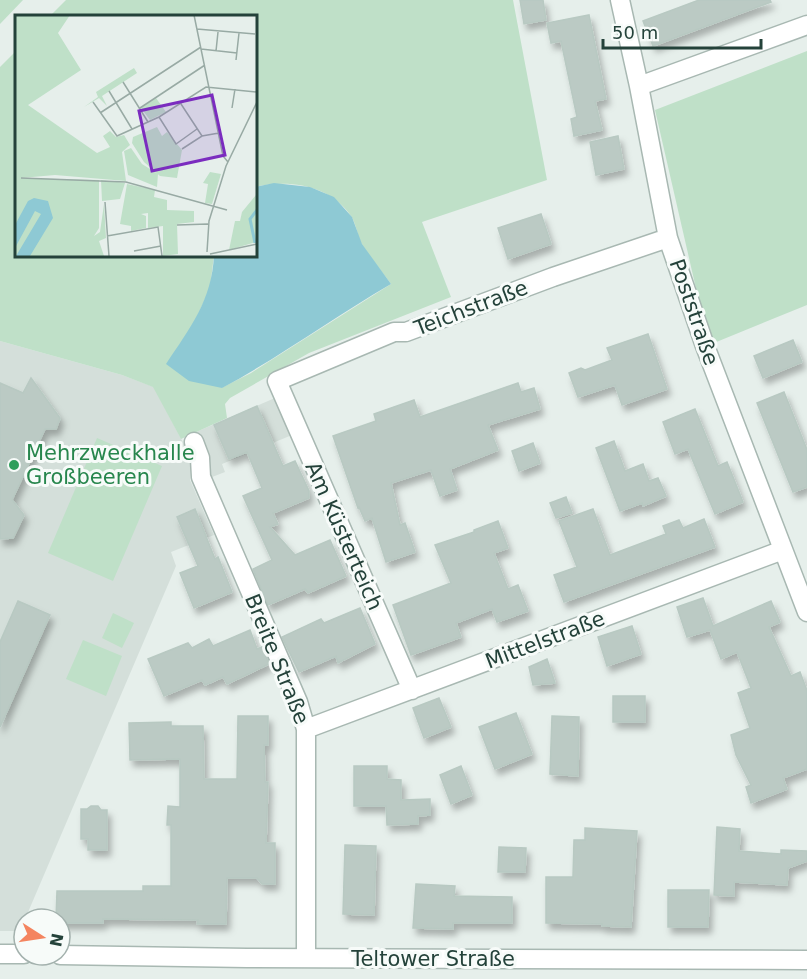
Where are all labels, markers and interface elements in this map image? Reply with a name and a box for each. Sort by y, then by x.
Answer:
scale bar [603,12,760,50]
inset map [15,15,256,256]
text: 50 m [612,22,658,43]
street label: Poststraße [665,256,723,368]
street label: Teichstraße [410,275,531,341]
place label: Mehrzweckhalle Großbeeren [26,441,195,489]
marker: Mehrzweckhalle Großbeeren [7,458,21,472]
street label: Am Küsterteich [300,458,388,614]
street label: Breite Straße [240,590,314,728]
street label: Mittelstraße [482,606,608,674]
north arrow [12,907,72,967]
text: N [45,931,67,949]
street label: Teltower Straße [350,947,515,971]

